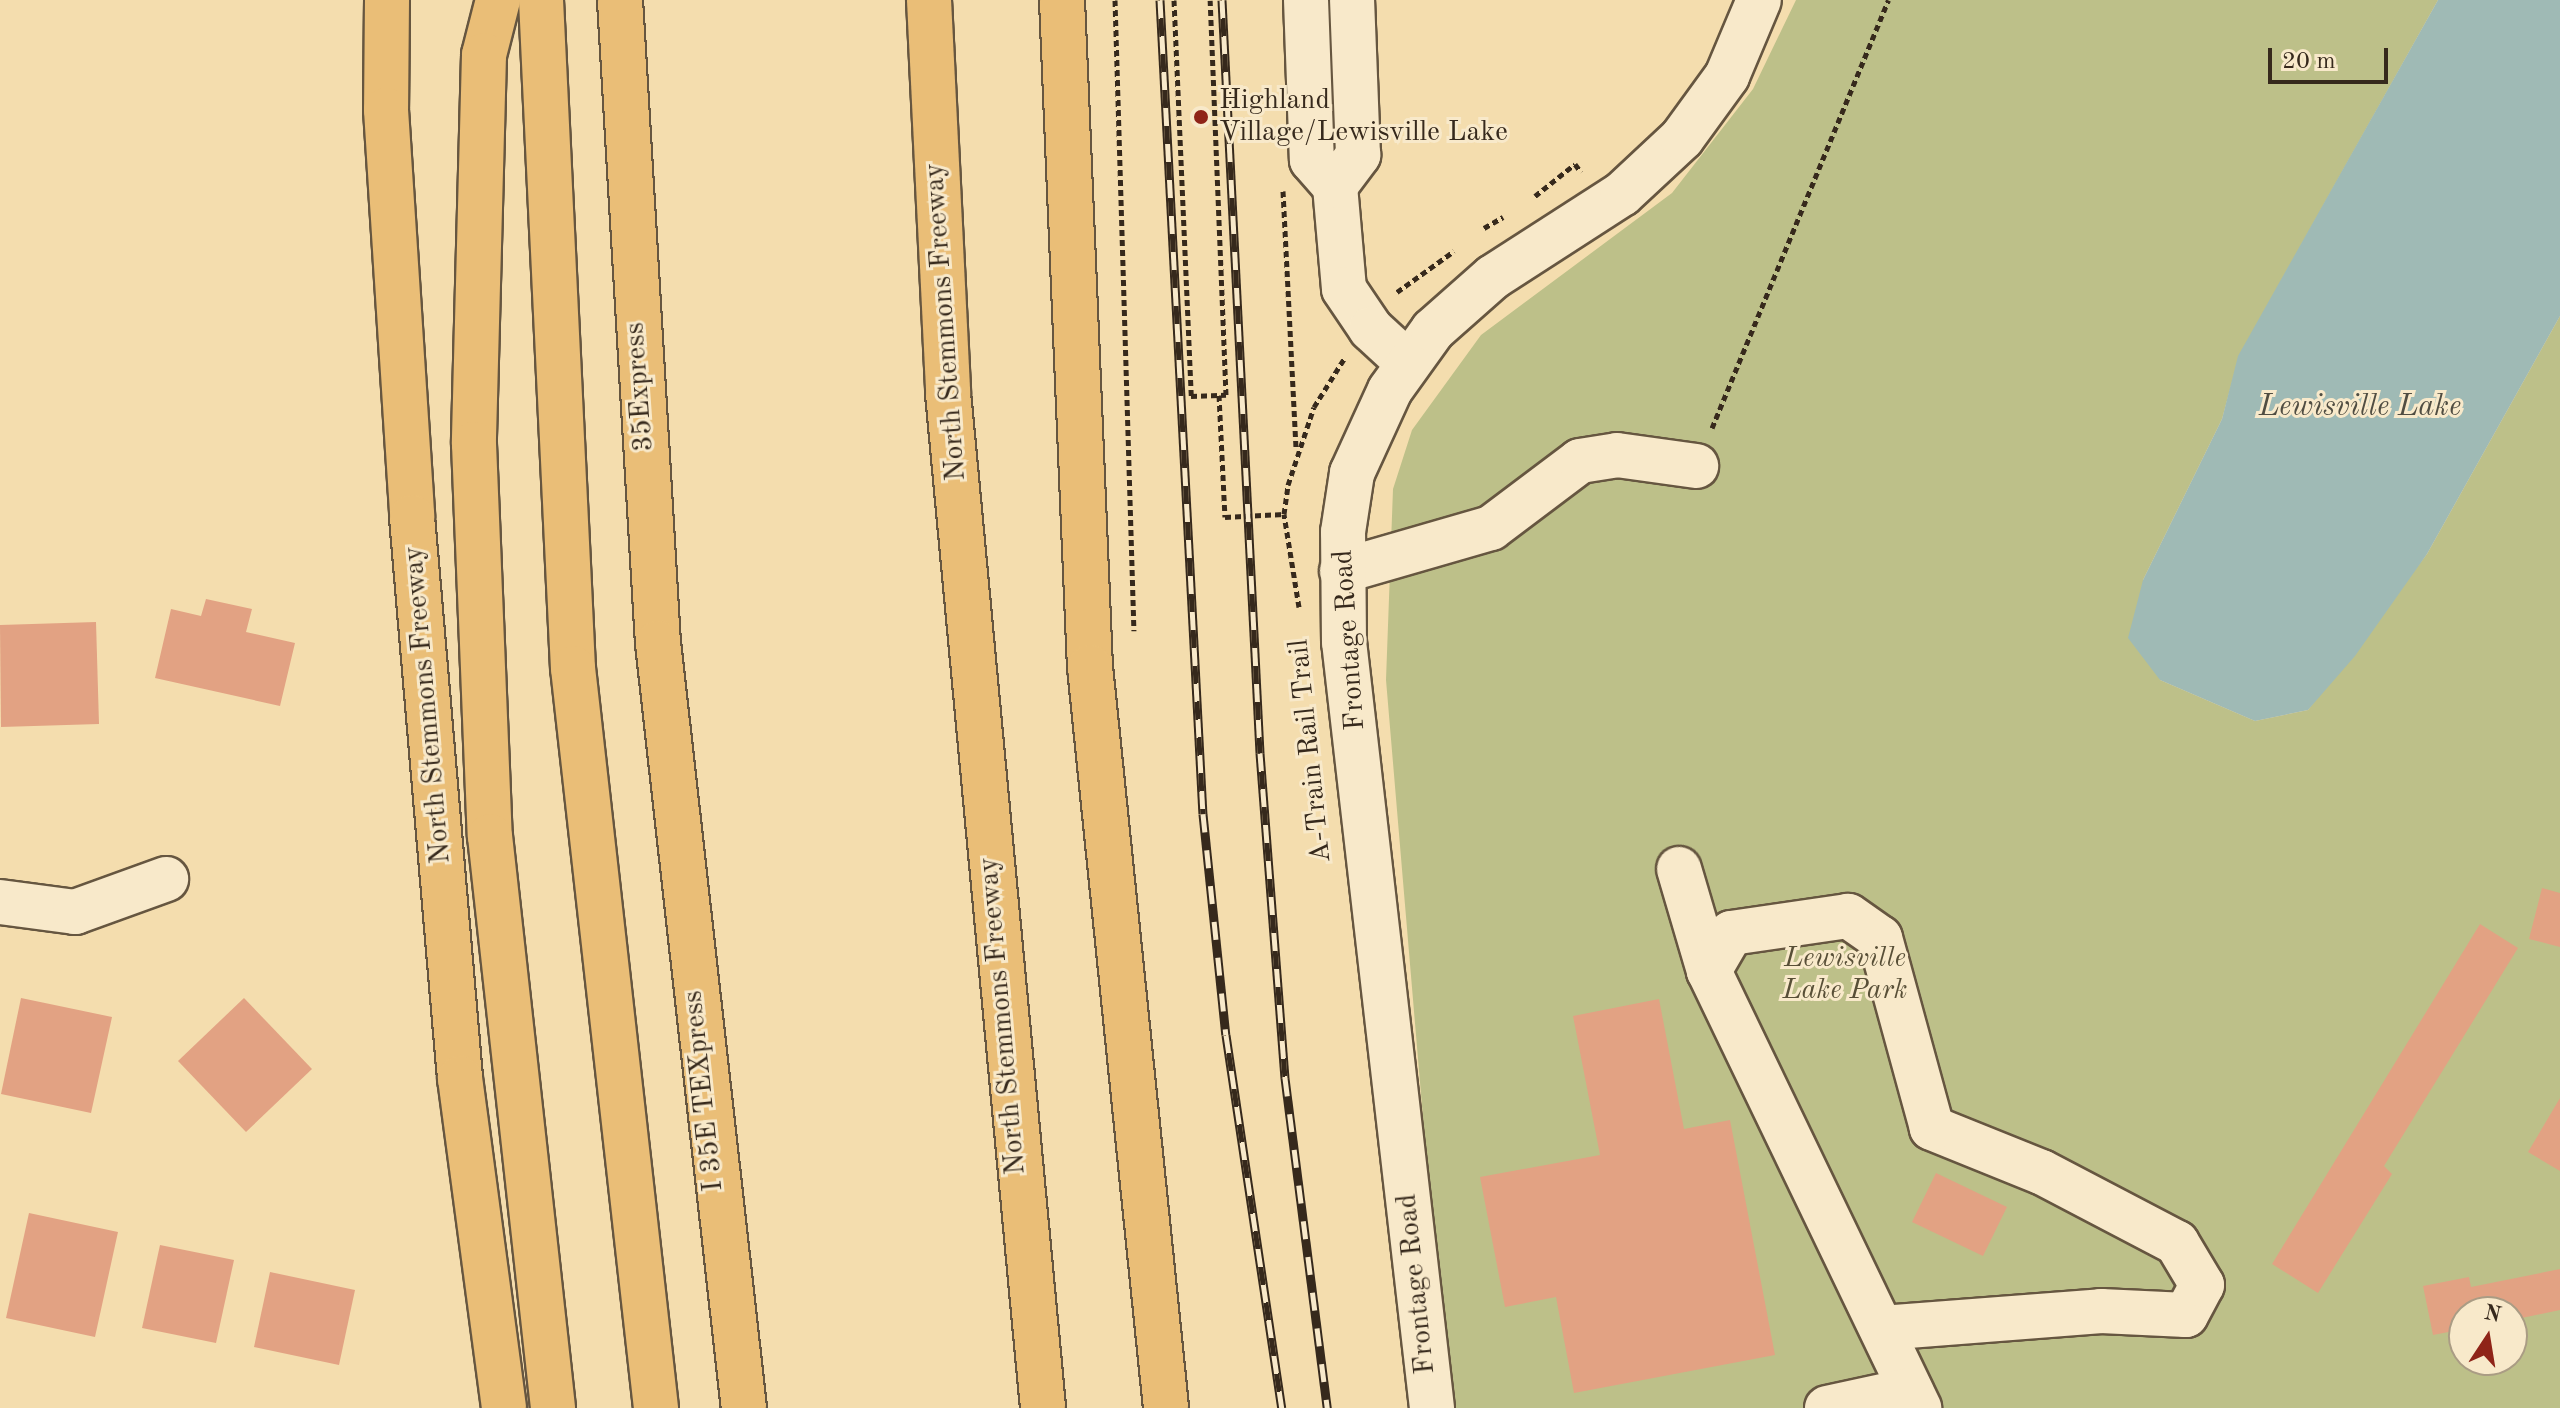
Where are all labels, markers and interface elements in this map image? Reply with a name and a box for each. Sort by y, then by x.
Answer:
scale bar [2272,32,2392,82]
text: 20 m [2282,50,2336,74]
place label: Highland Village/Lewisville Lake [1219,84,1508,150]
marker: Highland Village/Lewisville Lake [1190,106,1212,128]
street label: North Stemmons Freeway [918,162,974,482]
street label: 35Express [619,321,661,453]
water label: Lewisville Lake [2259,389,2461,425]
street label: North Stemmons Freeway [397,545,459,865]
street label: Frontage Road [1327,548,1373,732]
street label: A-Train Rail Trail [1283,637,1339,865]
street label: North Stemmons Freeway [972,856,1034,1176]
park label: Lewisville Lake Park [1783,942,1907,1008]
street label: I 35E TEXpress [677,989,731,1193]
street label: Frontage Road [1391,1192,1443,1376]
north arrow [2448,1296,2528,1376]
text: N [2482,1302,2503,1327]

